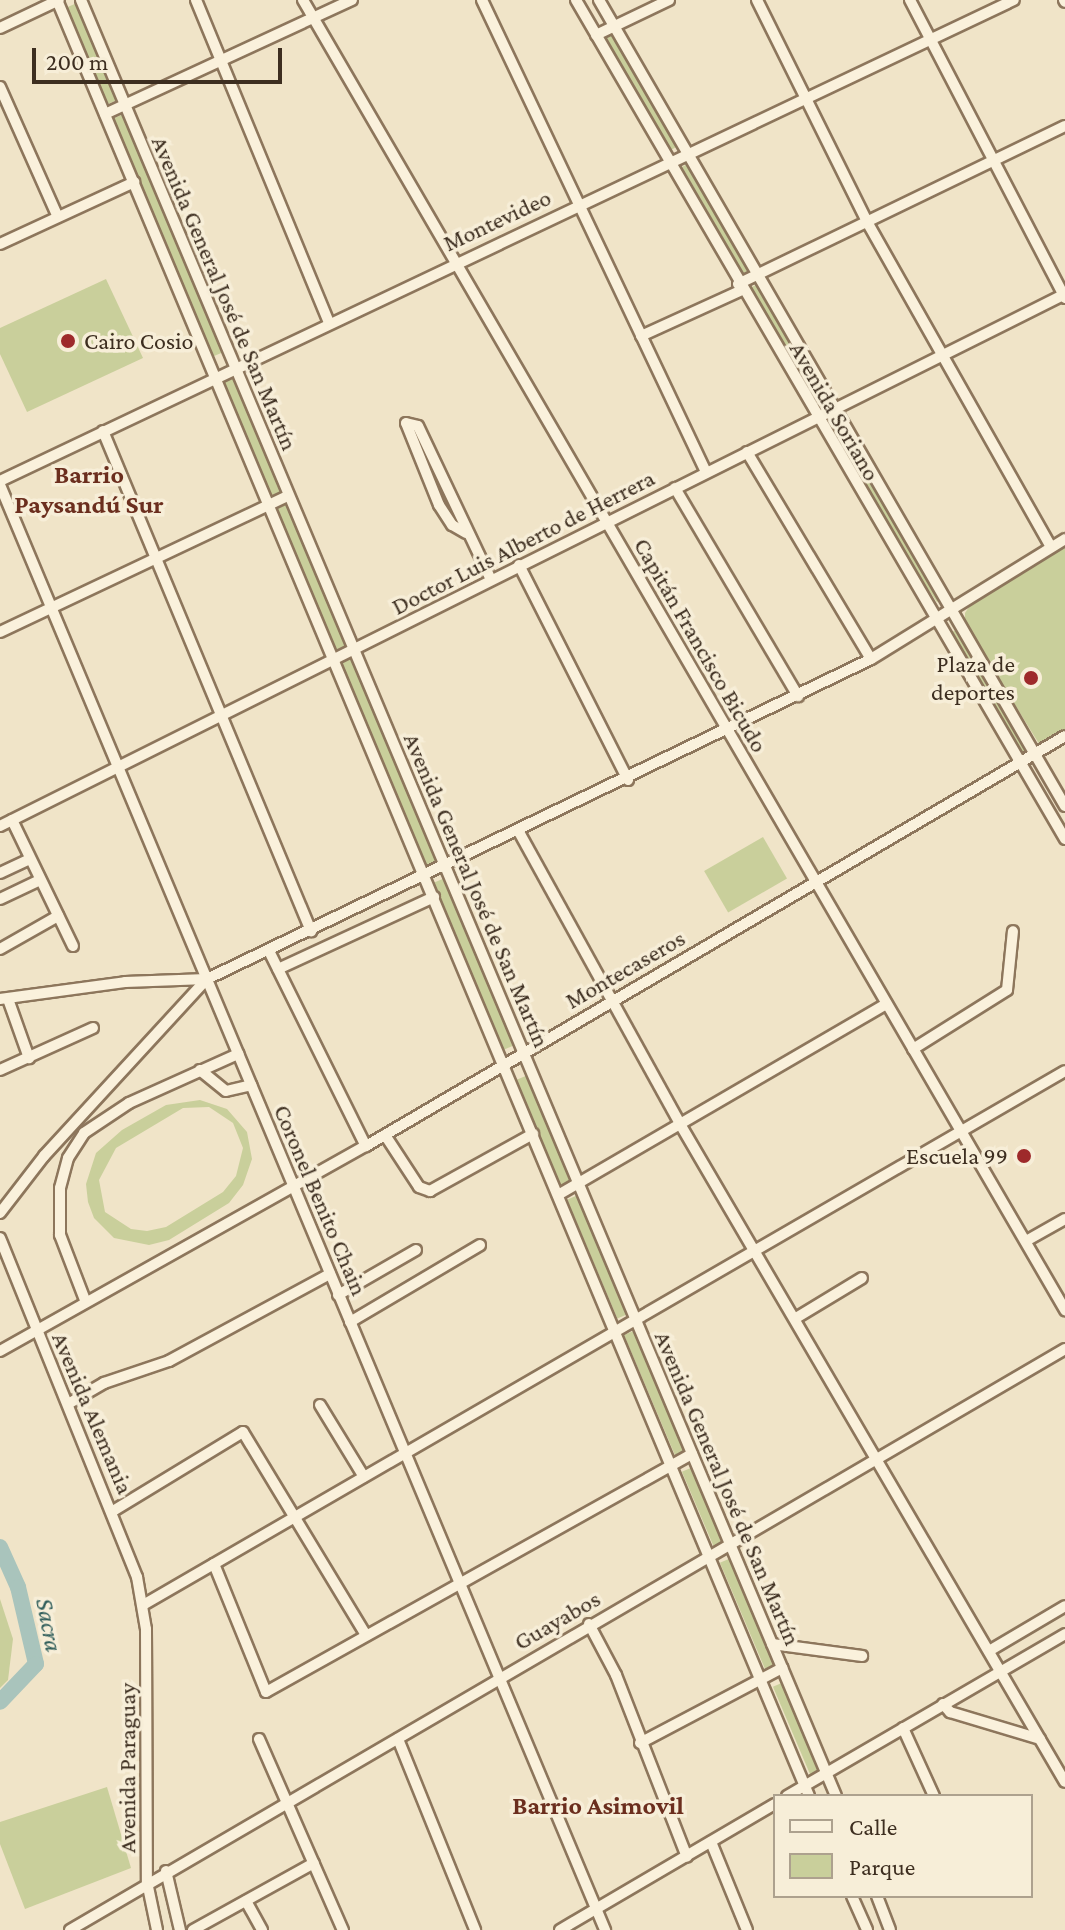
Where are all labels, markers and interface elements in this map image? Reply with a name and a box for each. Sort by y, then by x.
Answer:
scale bar [36,32,286,82]
text: 200 m [46,48,108,75]
street label: Avenida General José de San Martín [146,132,304,454]
street label: Montevideo [439,183,555,257]
place label: Cairo Cosio [84,327,193,355]
marker: Cairo Cosio [59,332,77,350]
street label: Avenida Soriano [784,336,886,486]
district label: Barrio Paysandú Sur [14,459,164,520]
street label: Doctor Luis Alberto de Herrera [387,463,659,621]
street label: Capitán Francisco Bicudo [628,533,774,757]
place label: Plaza de deportes [931,650,1015,706]
marker: Plaza de deportes [1022,669,1040,687]
street label: Avenida General José de San Martín [398,729,556,1051]
street label: Montecaseros [560,923,690,1015]
street label: Coronel Benito Chain [268,1100,374,1300]
place label: Escuela 99 [906,1142,1008,1170]
marker: Escuela 99 [1015,1147,1033,1165]
street label: Avenida General José de San Martín [649,1327,807,1649]
street label: Avenida Alemania [46,1328,140,1498]
street label: Guayabos [509,1584,605,1656]
water label: Sacra [29,1595,69,1655]
street label: Avenida Paraguay [113,1683,141,1853]
district label: Barrio Asimovil [512,1790,684,1822]
legend [773,1794,1033,1898]
text: Calle [849,1813,897,1840]
text: Parque [849,1853,915,1880]

